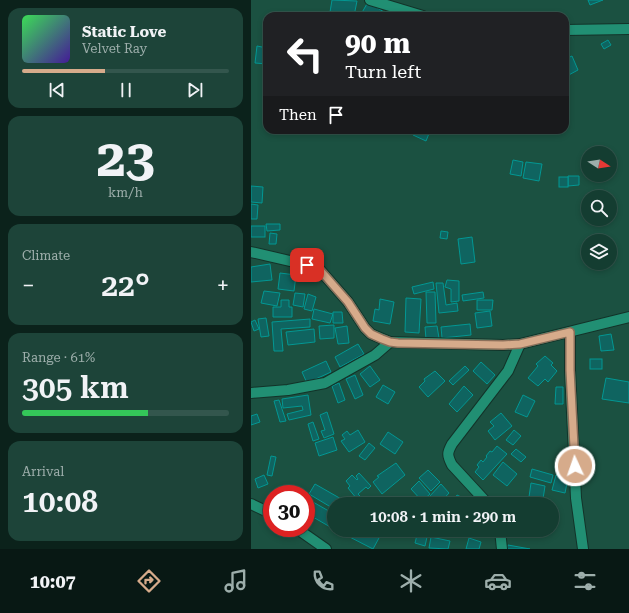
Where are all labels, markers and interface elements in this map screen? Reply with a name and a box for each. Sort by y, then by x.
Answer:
text: Static Love [82,23,166,41]
text: 90 m [345,27,410,60]
icon: left [279,28,331,80]
text: Velvet Ray [82,41,147,56]
text: Turn left [345,61,421,82]
icon: previous [46,79,68,101]
icon: pause [115,79,137,101]
icon: next [184,79,206,101]
icon: arrive [325,104,347,126]
text: Then [279,106,317,124]
text: 23 [96,128,155,189]
north arrow [581,146,617,182]
map controls [581,146,617,270]
text: km/h [108,185,143,200]
button: search [581,190,617,226]
button: layers [581,234,617,270]
text: Climate [22,248,70,263]
pin [290,248,324,282]
icon: arrive [296,254,318,276]
text: 22° [101,268,150,303]
text: − [22,273,34,298]
text: + [217,273,229,298]
text: Range · 61% [22,350,95,365]
text: 305 km [22,370,129,405]
position arrow [554,445,596,487]
text: Arrival [22,464,64,479]
text: 10:08 [22,484,98,519]
speed limit sign: 30 [263,485,315,537]
text: 10:08 · 1 min · 290 m [370,508,516,526]
icon: directions [135,567,163,595]
icon: music [222,567,250,595]
icon: phone [309,567,337,595]
icon: climate [397,567,425,595]
icon: car [484,567,512,595]
icon: filters [571,567,599,595]
text: 10:07 [30,571,76,592]

